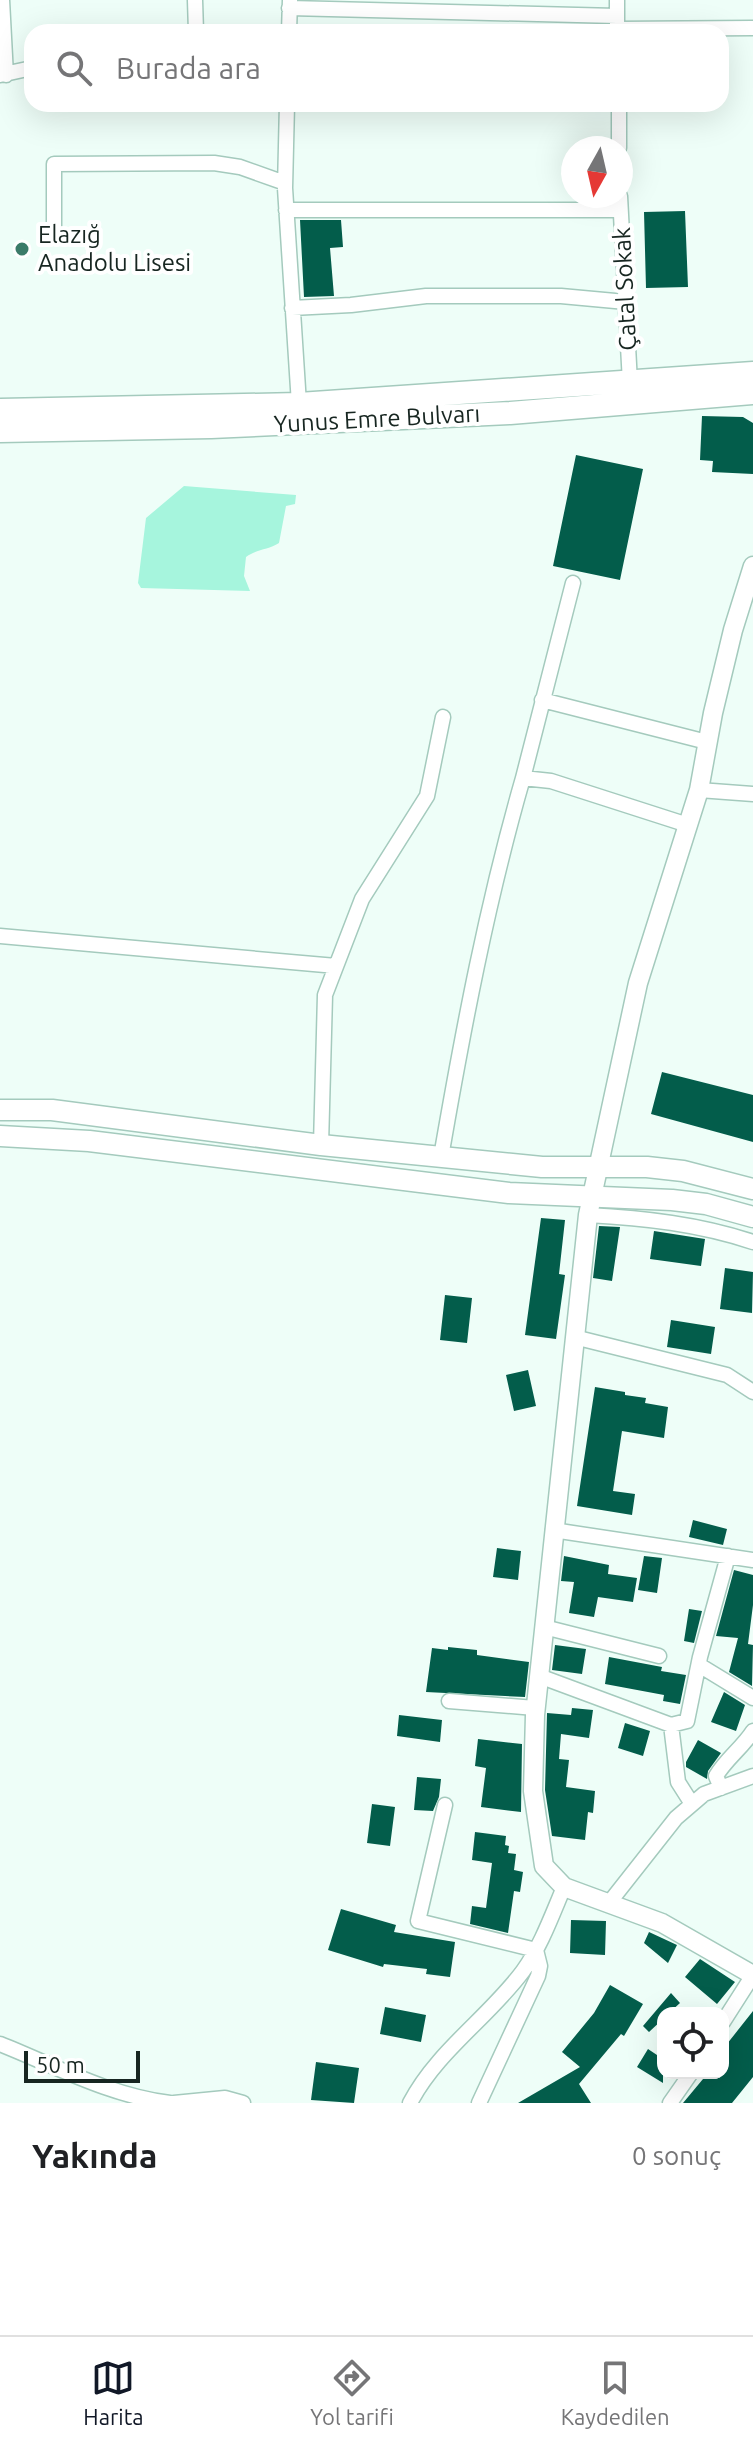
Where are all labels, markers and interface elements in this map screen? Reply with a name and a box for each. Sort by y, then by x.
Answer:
search box [24,24,729,112]
icon: search [52,46,96,90]
text: Burada ara [116,51,261,85]
north arrow [561,136,633,208]
place label: Elazığ Anadolu Lisesi [38,221,191,276]
street label: Çatal Sokak [608,227,641,352]
marker: Elazığ Anadolu Lisesi [13,240,31,258]
street label: Yunus Emre Bulvarı [273,400,481,437]
map controls [657,2007,729,2079]
button: locate [657,2007,729,2079]
scale bar [24,2047,140,2083]
text: 50 m [36,2052,85,2077]
text: Yakında [32,2136,157,2174]
text: 0 sonuç [632,2141,721,2170]
tab: Harita [83,2356,144,2429]
tab: Yol tarifi [310,2356,394,2429]
tab: Kaydedilen [561,2356,670,2429]

